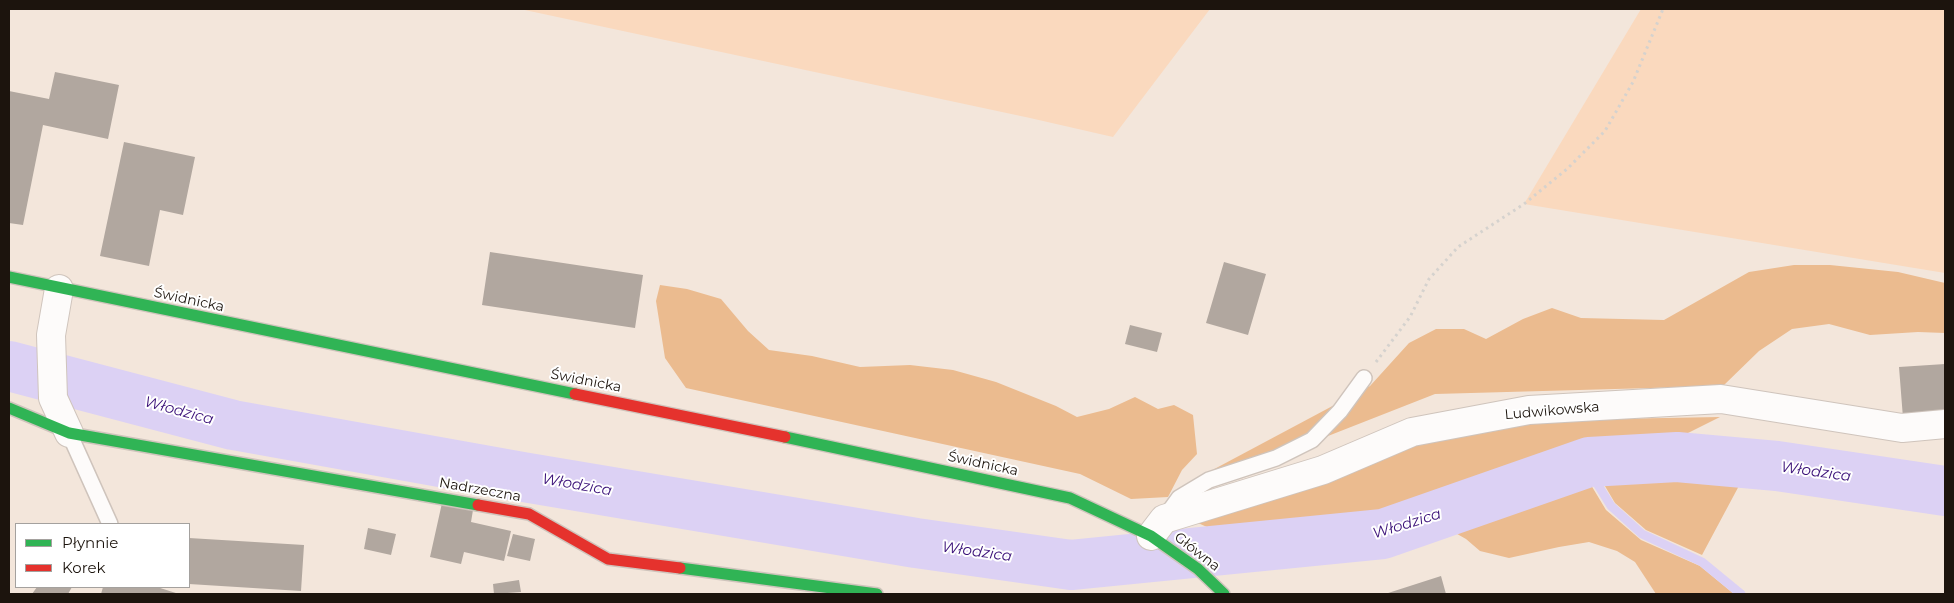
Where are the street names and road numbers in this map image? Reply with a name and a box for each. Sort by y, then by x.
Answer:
street label: Świdnicka [152,284,226,316]
street label: Świdnicka [549,366,623,396]
street label: Ludwikowska [1504,398,1600,424]
street label: Świdnicka [946,448,1020,480]
street label: Nadrzeczna [438,475,522,505]
street label: Główna [1171,529,1223,575]

